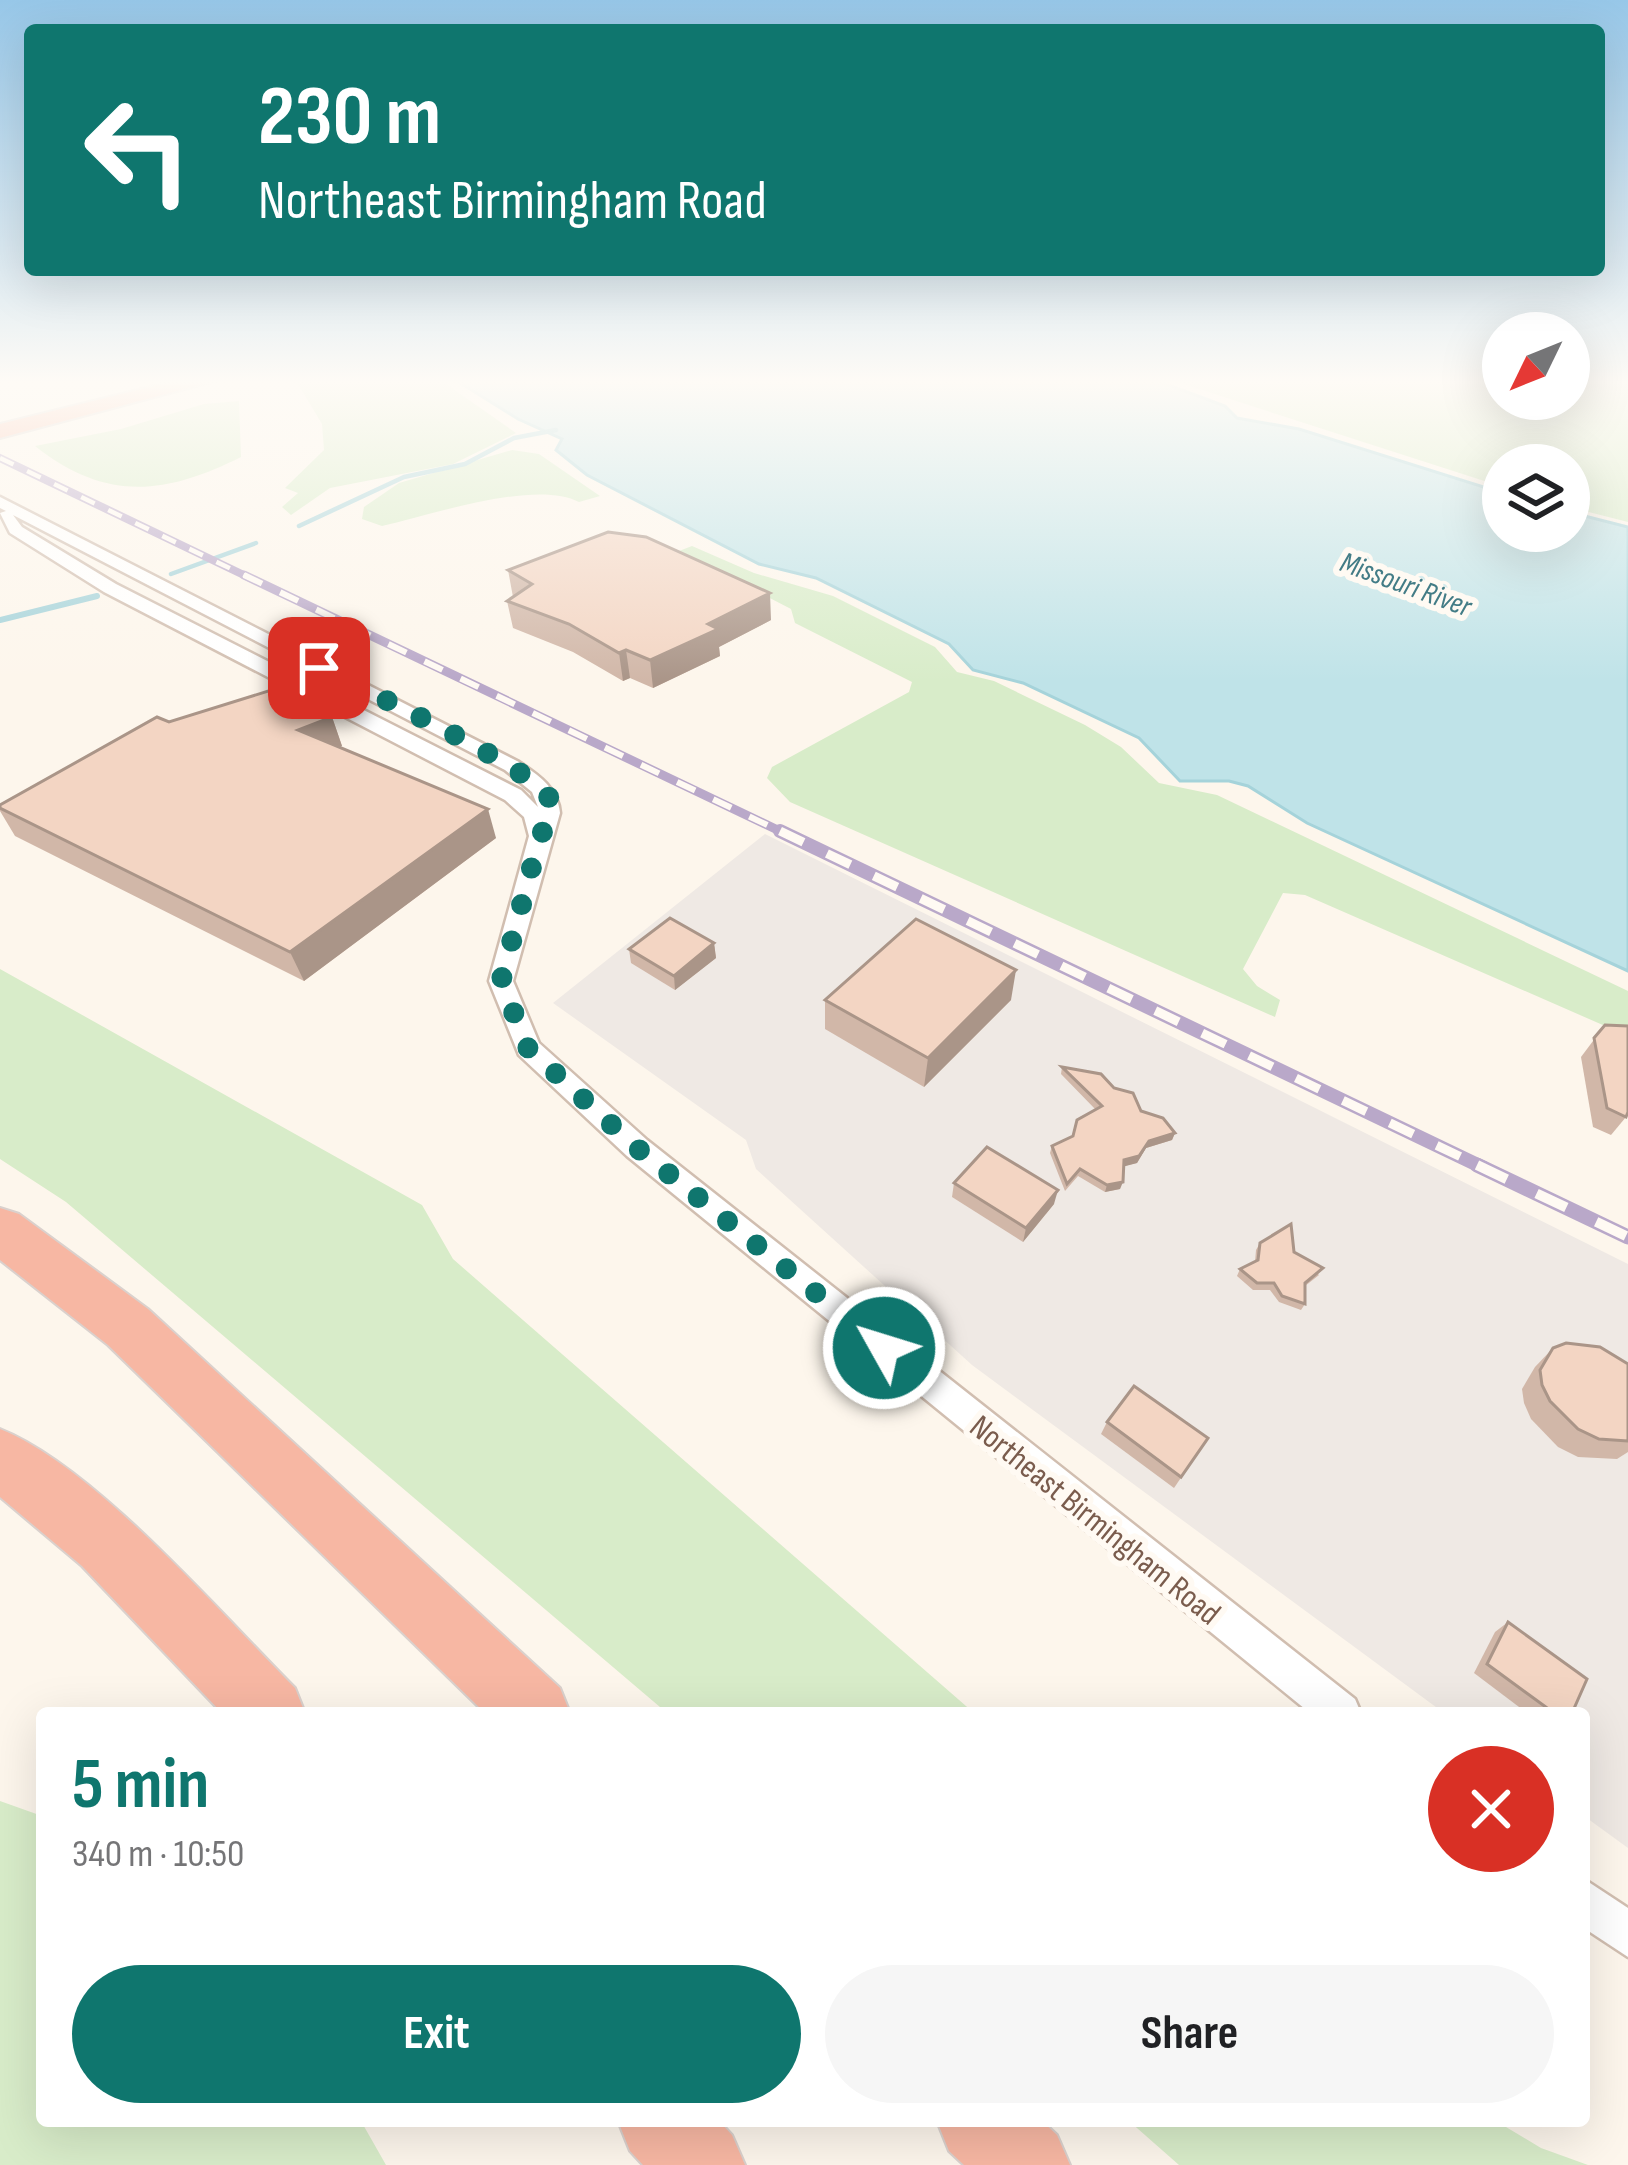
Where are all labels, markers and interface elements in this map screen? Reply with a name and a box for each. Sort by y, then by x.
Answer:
text: 230 m [258,67,441,168]
icon: left [60,72,216,228]
text: Northeast Birmingham Road [258,169,767,234]
north arrow [1482,312,1590,420]
map controls [1482,312,1590,552]
button: layers [1482,444,1590,552]
water label: Missouri River [1335,545,1478,626]
pin [268,617,370,719]
icon: arrive [286,635,352,701]
position arrow [821,1285,947,1411]
street label: Northeast Birmingham Road [961,1407,1228,1634]
text: 5 min [72,1742,209,1829]
button: close [1428,1746,1554,1872]
text: 340 m · 10:50 [72,1831,245,1878]
button: Exit [72,1965,801,2103]
button: Share [825,1965,1554,2103]

